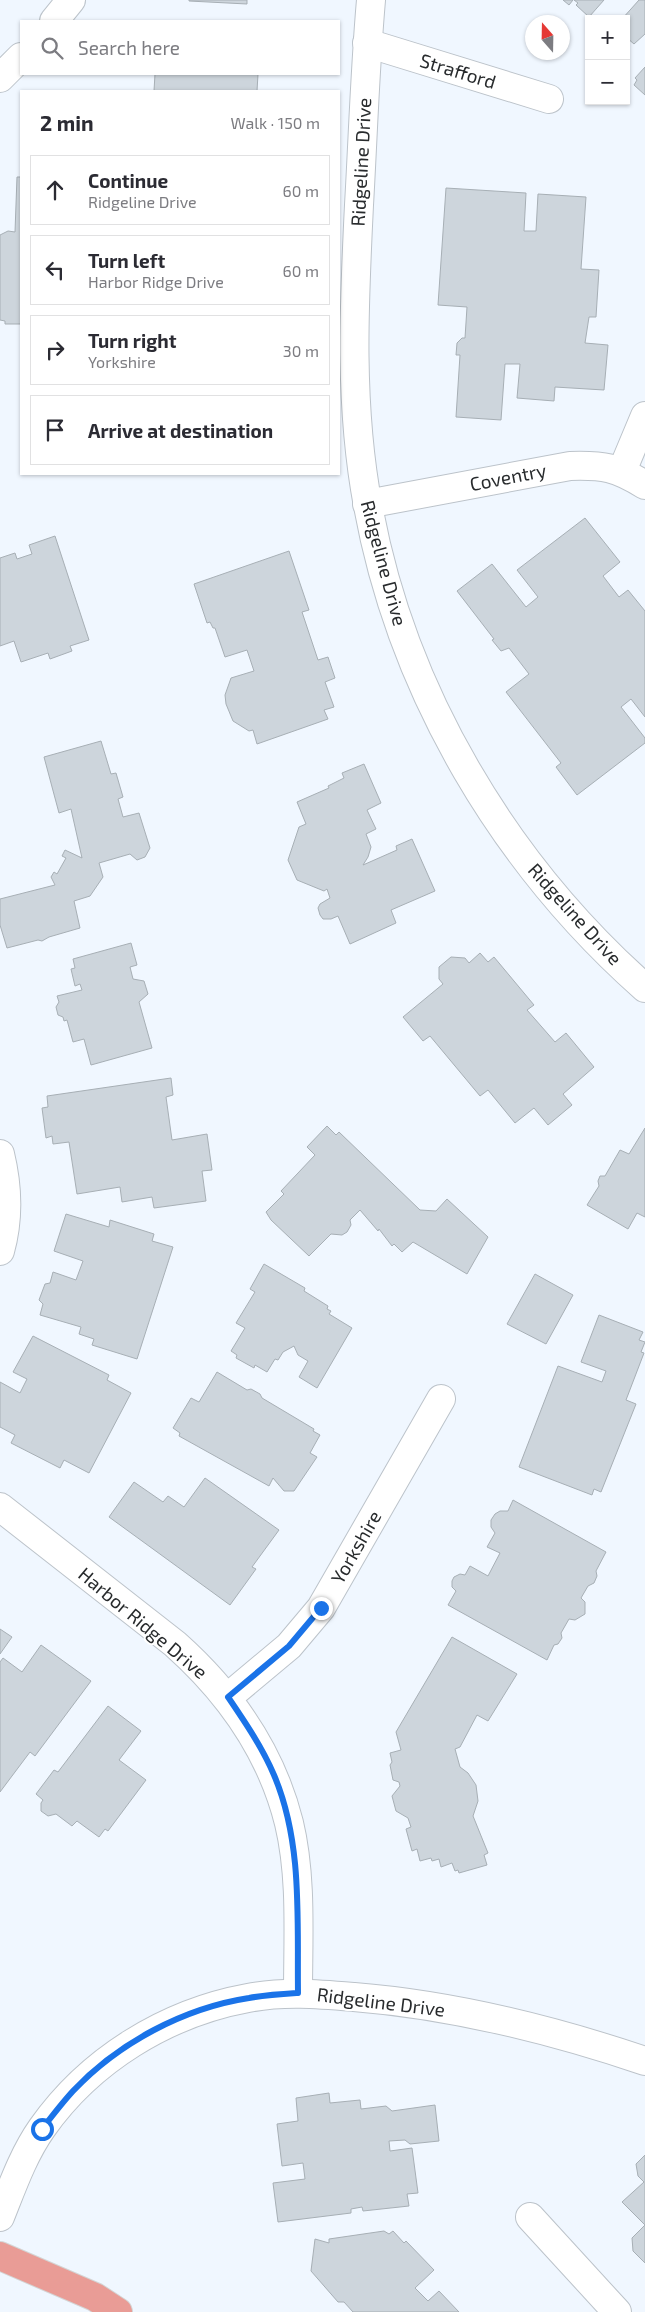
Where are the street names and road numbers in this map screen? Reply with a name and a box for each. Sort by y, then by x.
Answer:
street label: Strafford [417,48,499,93]
street label: Ridgeline Drive [346,97,375,227]
street label: Coventry [468,458,548,495]
street label: Ridgeline Drive [357,498,412,628]
street label: Ridgeline Drive [524,858,627,969]
street label: Yorkshire [325,1506,386,1587]
street label: Harbor Ridge Drive [74,1562,212,1683]
street label: Ridgeline Drive [316,1982,446,2021]

